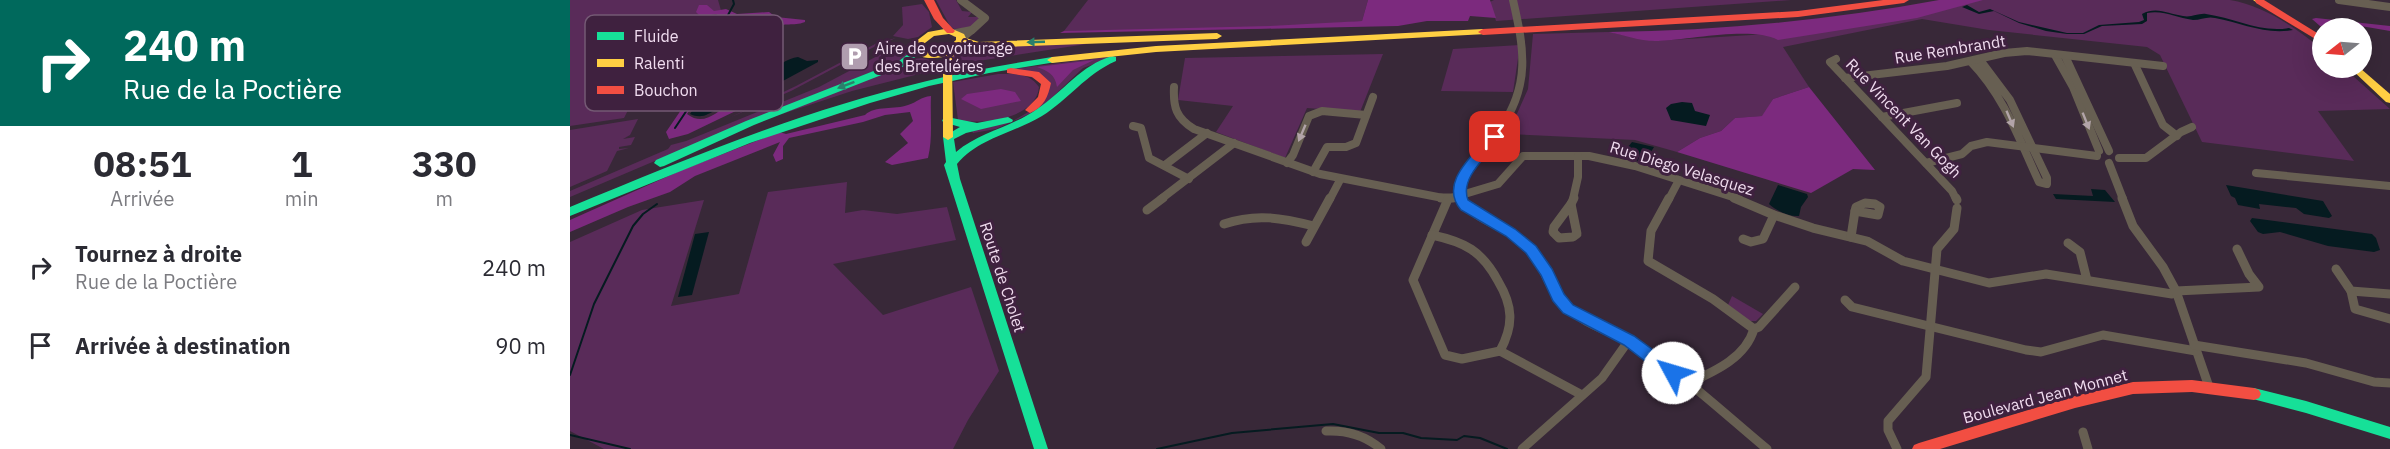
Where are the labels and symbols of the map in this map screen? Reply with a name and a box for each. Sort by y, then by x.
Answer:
legend [585,15,783,111]
north arrow [2312,18,2372,78]
text: Fluide [634,26,679,46]
street label: Rue Rembrandt [1893,30,2007,68]
place label: Aire de covoiturage des Breteliéres [875,38,1013,76]
one-way arrow [1026,38,1045,47]
parking icon: Aire de covoiturage des Breteliéres [838,41,870,73]
text: Ralenti [634,53,684,73]
street label: Rue Vincent Van Gogh [1842,54,1966,182]
text: Bouchon [634,80,698,100]
one-way arrow [836,80,854,90]
pin [1469,111,1520,162]
one-way arrow [2006,111,2015,128]
one-way arrow [2081,113,2091,131]
one-way arrow [1297,124,1307,142]
street label: Rue Diego Velasquez [1607,137,1757,199]
street label: Route de Cholet [976,219,1030,335]
position arrow [1641,341,1705,405]
street label: Boulevard Jean Monnet [1961,364,2129,428]

